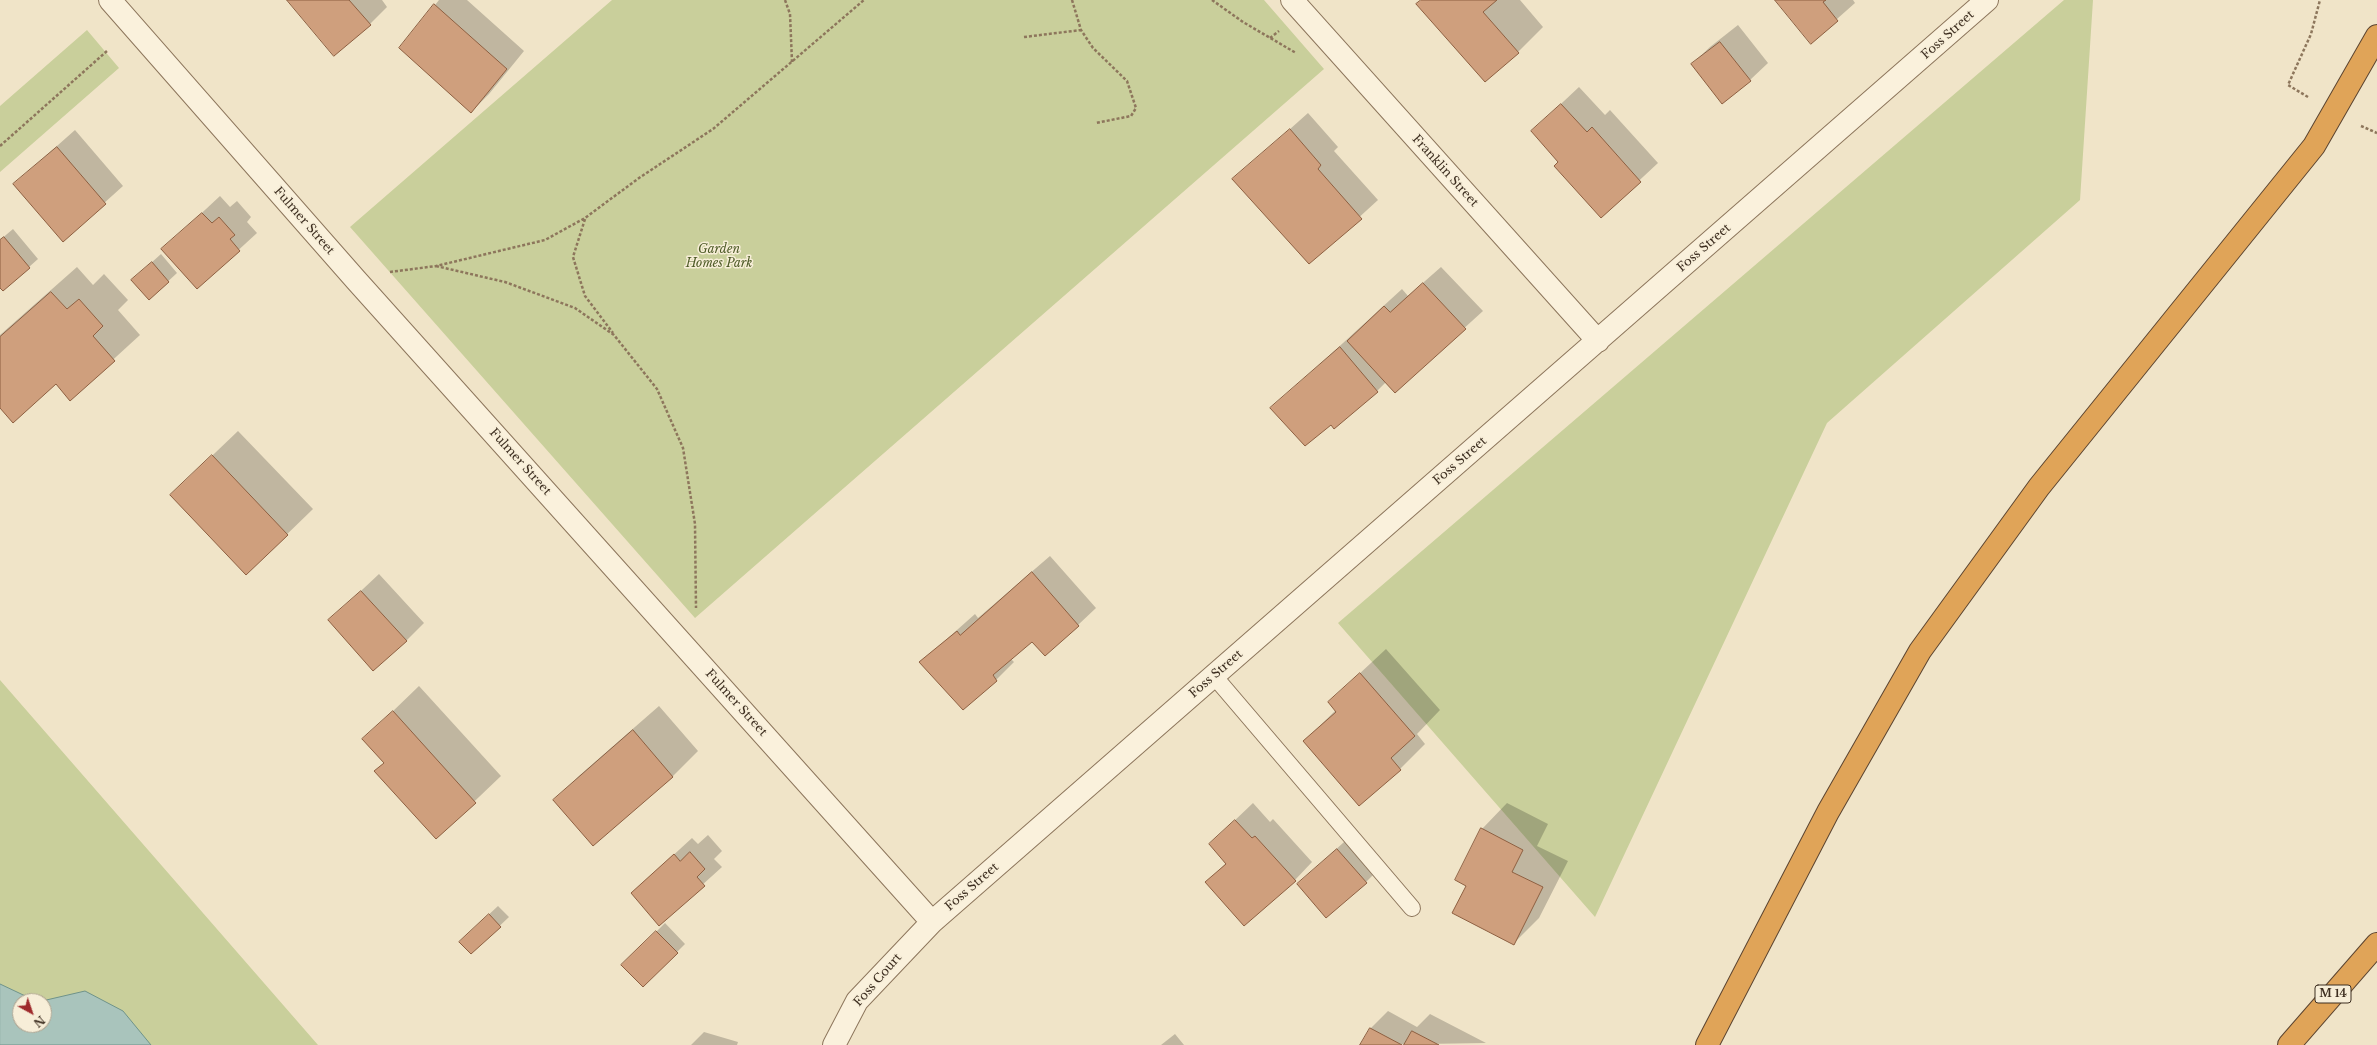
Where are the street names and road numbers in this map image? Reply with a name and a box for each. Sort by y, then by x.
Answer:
street label: Foss Street [1919,8,1977,62]
street label: Franklin Street [1409,132,1481,210]
street label: Fulmer Street [271,184,337,258]
street label: Foss Street [1674,221,1734,275]
street label: Fulmer Street [486,426,554,498]
street label: Foss Street [1430,434,1490,488]
street label: Foss Street [1186,647,1246,701]
street label: Fulmer Street [702,667,770,739]
street label: Foss Street [942,860,1002,914]
street label: Foss Court [851,951,905,1009]
road number: M 14 [2315,985,2351,1003]

